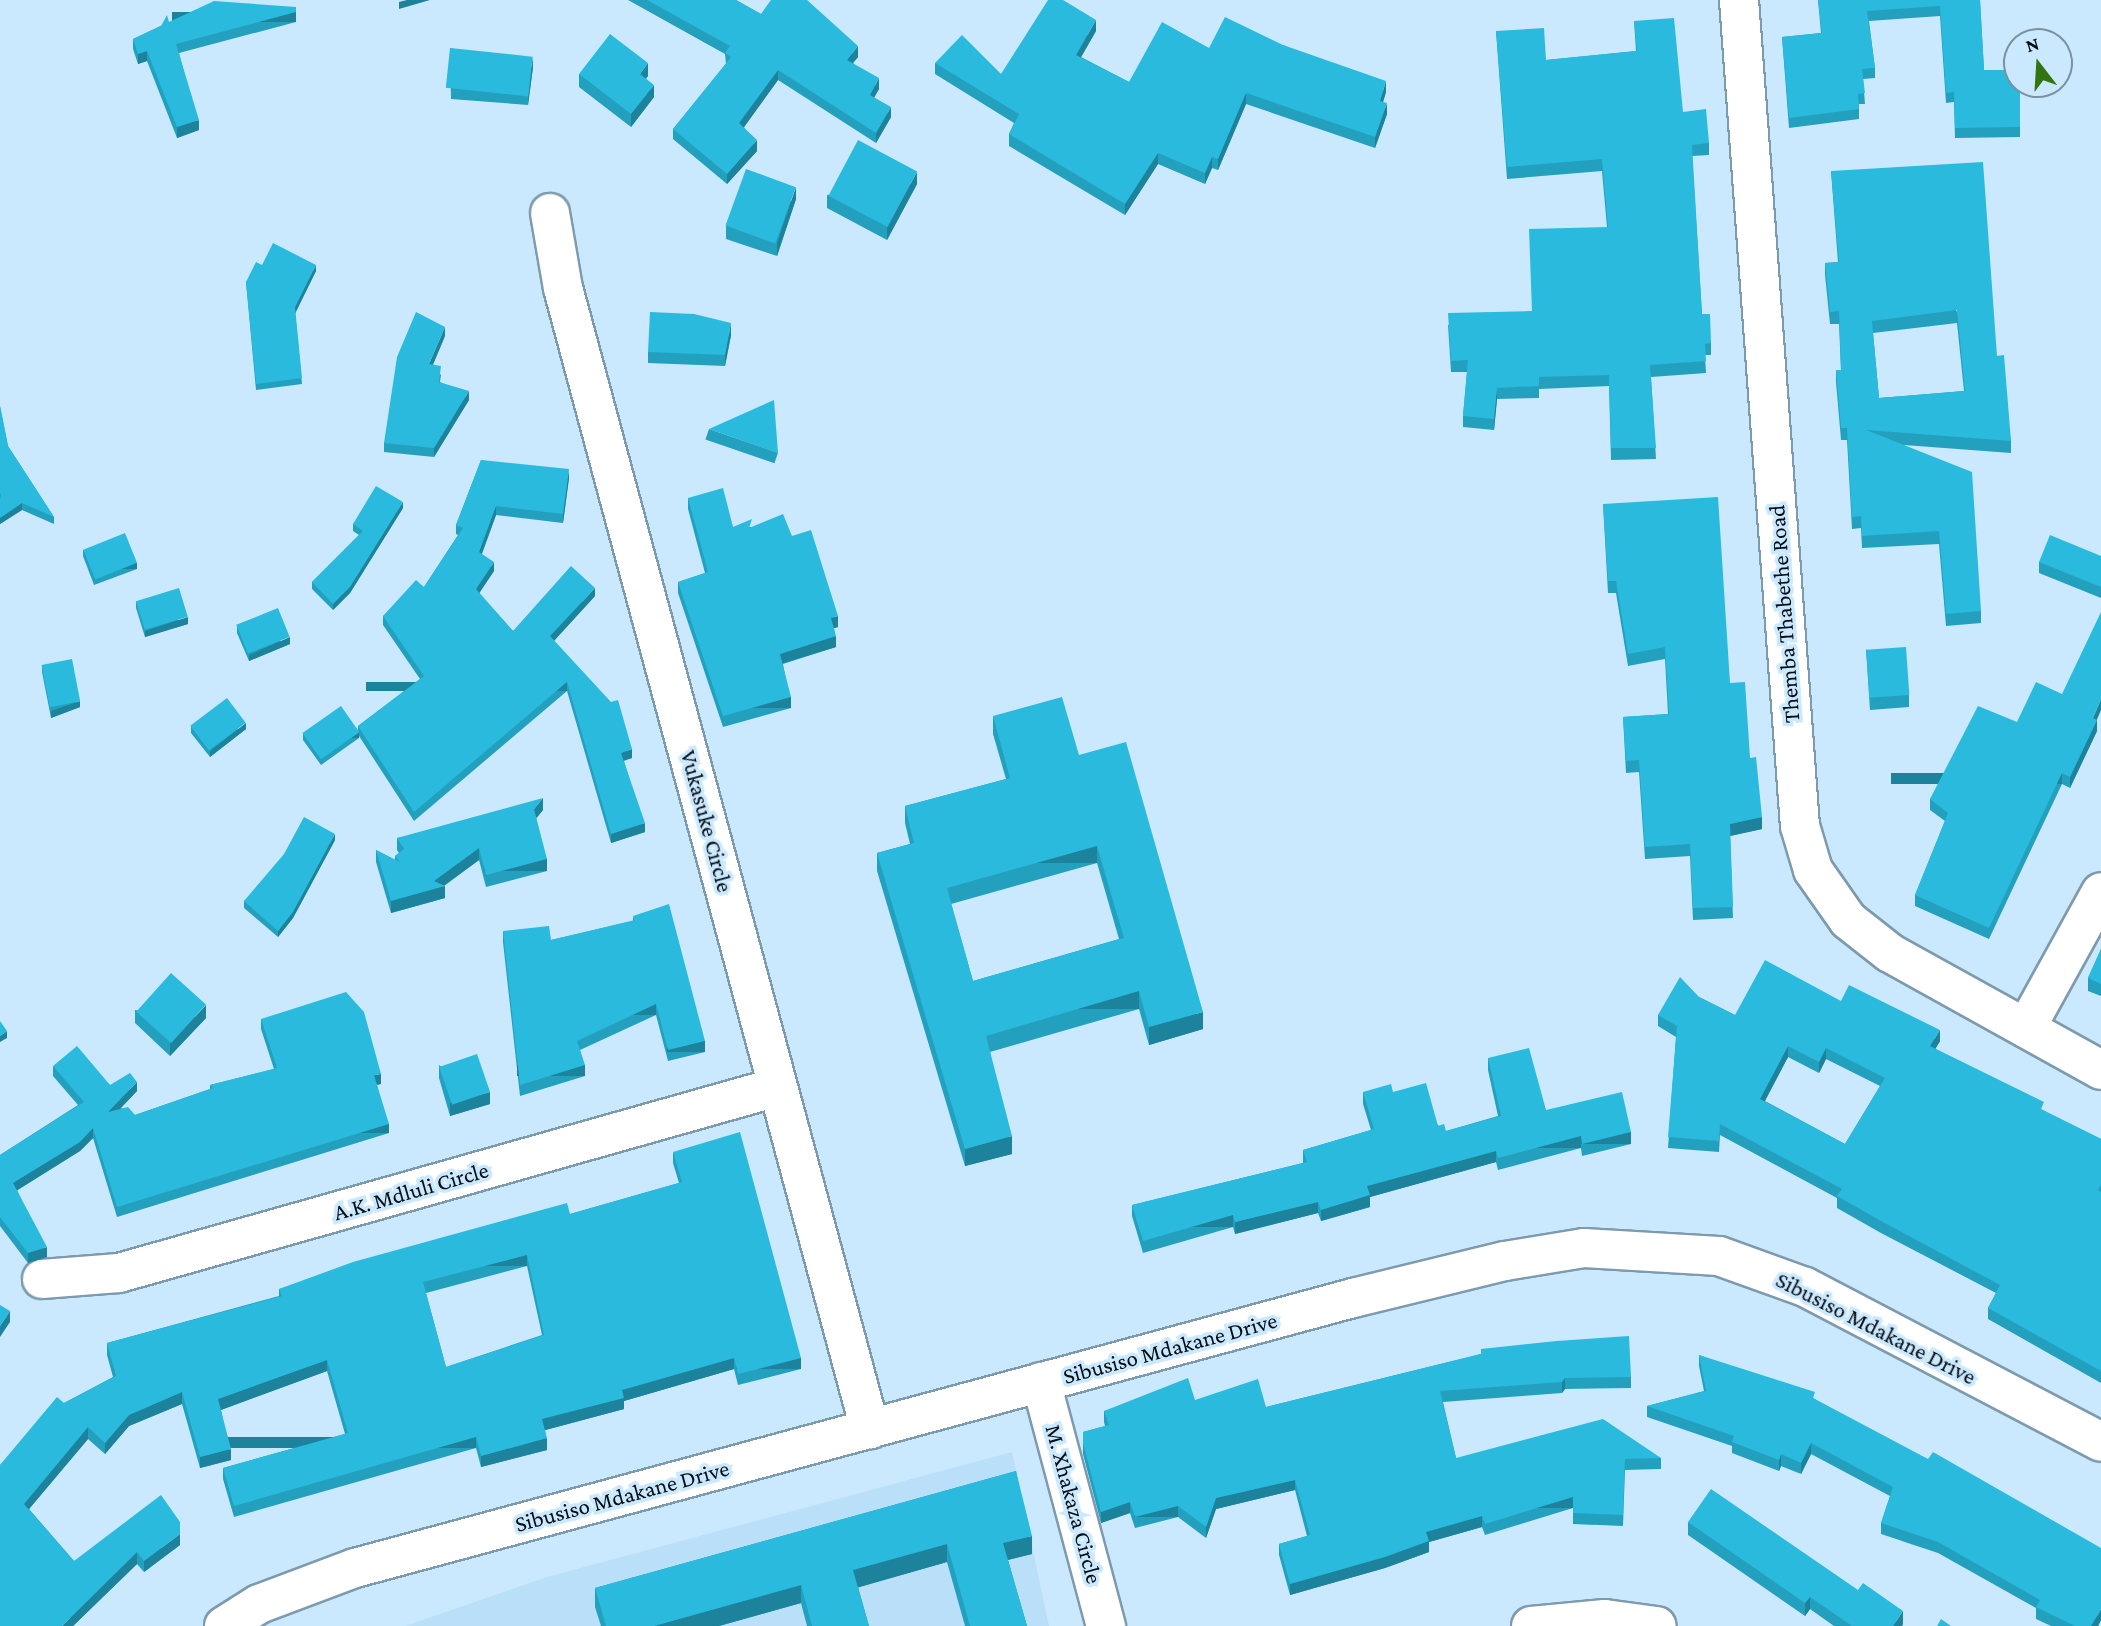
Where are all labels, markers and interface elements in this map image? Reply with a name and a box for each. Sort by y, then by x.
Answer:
north arrow [2003,28,2073,98]
text: N [2023,32,2042,56]
street label: Themba Thabethe Road [1763,504,1805,724]
street label: Vukasuke Circle [675,747,739,895]
street label: A.K. Mdluli Circle [330,1156,492,1226]
street label: Sibusiso Mdakane Drive [1771,1266,1981,1390]
street label: Sibusiso Mdakane Drive [1060,1306,1280,1390]
street label: M. Xhakaza Circle [1039,1421,1109,1587]
street label: Sibusiso Mdakane Drive [512,1454,732,1538]

